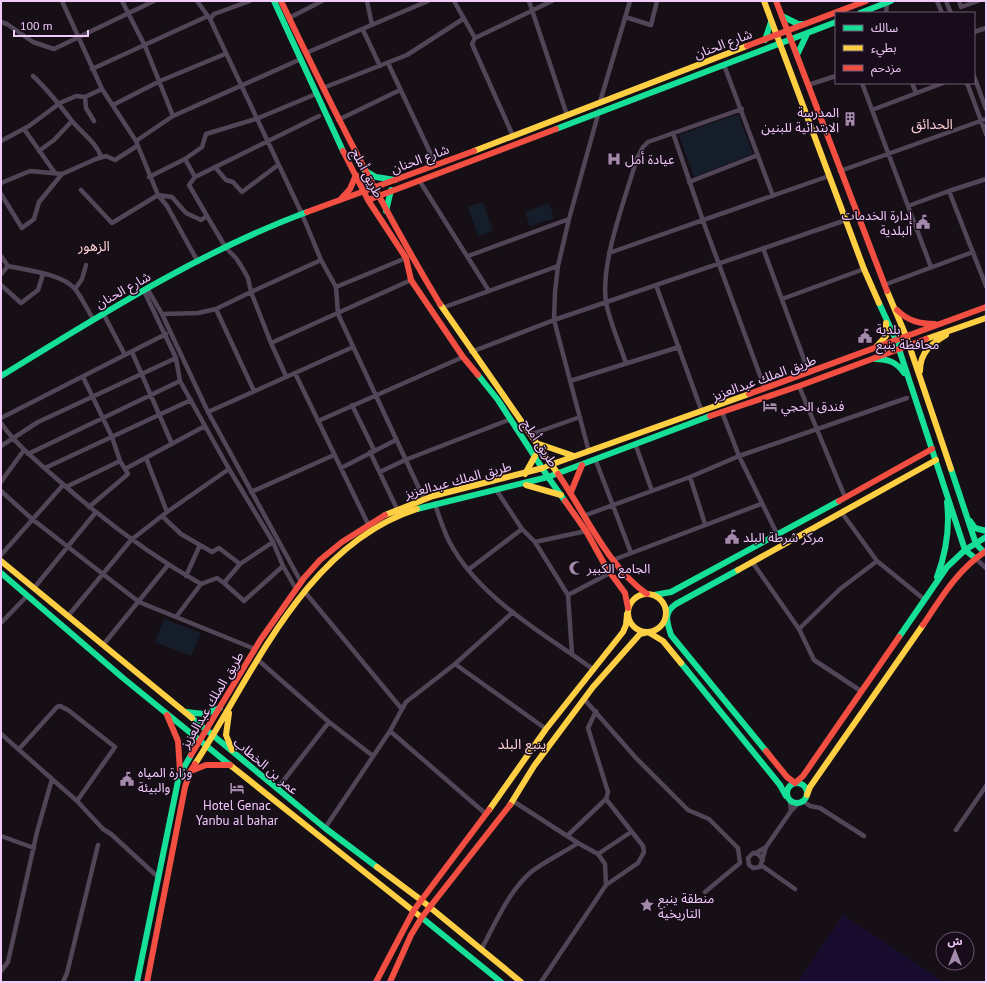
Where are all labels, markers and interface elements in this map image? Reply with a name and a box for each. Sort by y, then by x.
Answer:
scale bar [14,12,88,38]
legend [835,12,975,84]
text: 100 m [20,18,53,33]
text: سالك [871,20,898,35]
street label: شارع الحنان [692,25,755,65]
text: بطيء [871,40,897,58]
text: مزدحم [871,60,901,77]
place label: المدرسة الابتدائية للبنين [761,104,839,136]
building icon: المدرسة الابتدائية للبنين [842,111,858,127]
district label: الحدائق [911,115,953,134]
street label: شارع الحنان [389,141,452,179]
street label: طريق أملج [345,145,387,202]
hospital icon: عيادة أمل [606,151,622,167]
place label: عيادة أمل [625,151,675,168]
place label: إدارة الخدمات البلدية [841,207,912,239]
public building icon: إدارة الخدمات البلدية [915,214,931,230]
district label: الزهور [77,237,110,255]
street label: شارع الحنان [92,268,155,314]
place label: بلدية محافظة ينبع [876,321,940,355]
public building icon: بلدية محافظة ينبع [857,328,873,344]
street label: طريق الملك عبدالعزيز [709,351,819,405]
hotel icon: فندق الحجي [762,398,778,414]
place label: فندق الحجي [781,398,845,417]
street label: طريق أملج [517,416,562,471]
street label: طريق الملك عبدالعزيز [402,458,513,503]
public building icon: مركز شرطة البلد [724,529,740,545]
place label: مركز شرطة البلد [743,529,824,546]
mosque icon: الجامع الكبير [568,560,584,576]
place label: الجامع الكبير [586,560,650,579]
street label: طريق الملك عبدالعزيز [176,648,248,752]
street label: عمر بن الخطاب [230,734,302,798]
district label: ينبع البلد [498,735,546,755]
place label: وزارة المياه والبيئة [138,764,192,796]
public building icon: وزارة المياه والبيئة [119,771,135,787]
hotel icon: Hotel Genac Yanbu al bahar [229,780,245,796]
place label: Hotel Genac Yanbu al bahar [196,797,279,829]
place label: منطقة ينبع التاريخية [658,890,715,922]
place icon: منطقة ينبع التاريخية [639,897,655,913]
north arrow [935,931,975,971]
text: ش [947,934,963,948]

